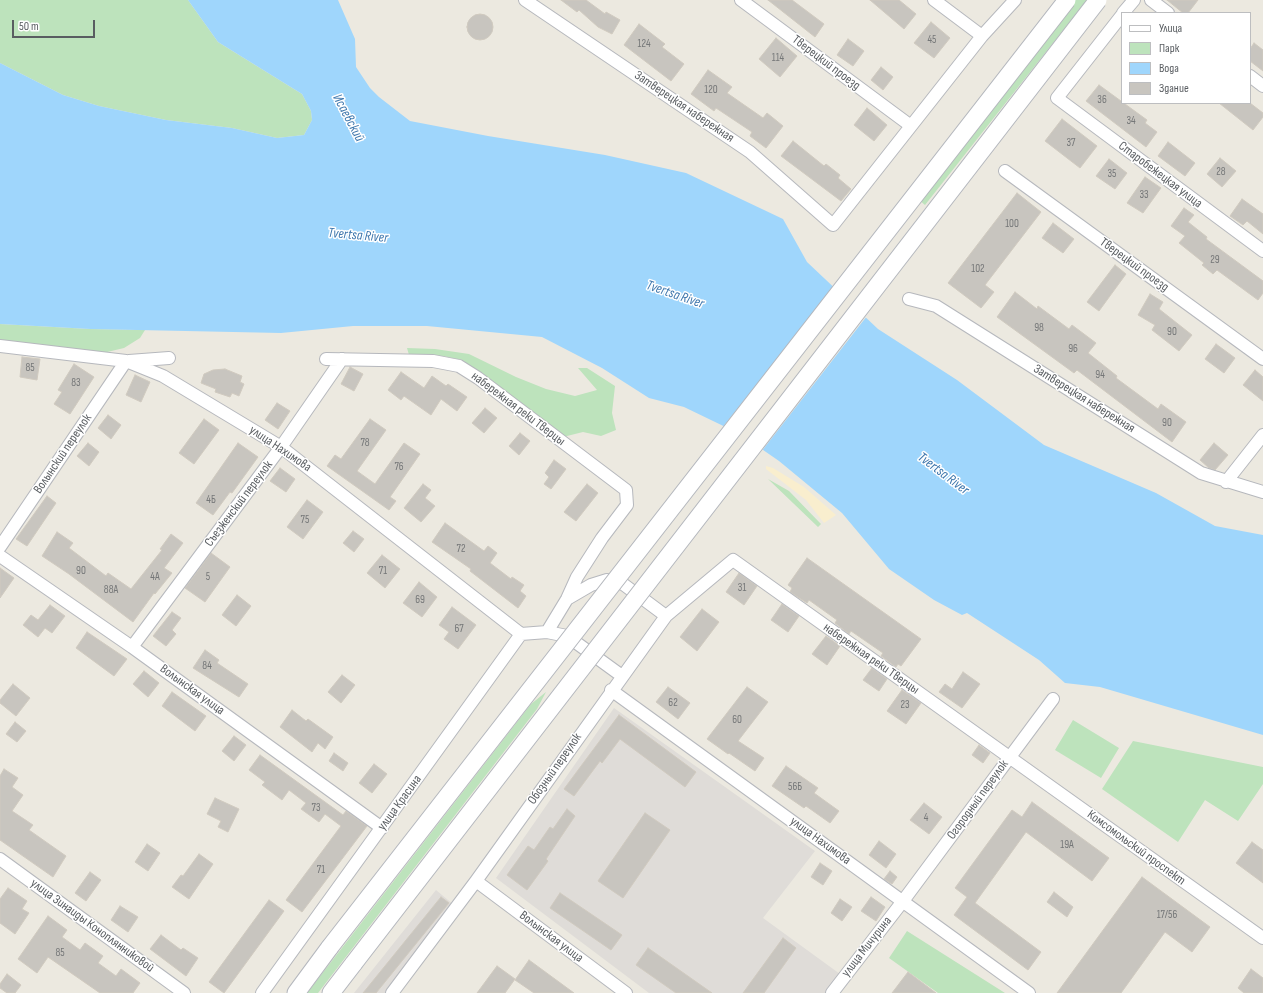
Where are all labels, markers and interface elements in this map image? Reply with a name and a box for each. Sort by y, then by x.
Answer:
scale bar [14,12,97,38]
legend [1121,12,1251,104]
text: 50 m [19,19,39,34]
text: Улица [1159,21,1182,36]
street label: Тверецкий проезд [789,32,863,94]
house number: 45 [927,33,937,47]
house number: 124 [637,37,651,51]
text: Парк [1159,41,1179,56]
house number: 114 [772,51,784,65]
text: Вода [1159,61,1179,76]
street label: Затверецкая набережная [631,68,737,146]
text: Здание [1159,81,1189,96]
house number: 120 [704,83,718,97]
water label: Исаевский [329,91,367,145]
house number: 36 [1097,93,1107,107]
house number: 34 [1126,114,1136,128]
house number: 37 [1066,136,1076,150]
street label: Старобежецкая улица [1115,138,1205,212]
house number: 28 [1216,165,1226,179]
house number: 35 [1107,167,1117,181]
house number: 33 [1139,188,1149,202]
house number: 100 [1005,217,1019,231]
water label: Tvertsa River [327,225,389,247]
street label: Тверецкий проезд [1096,235,1172,295]
house number: 29 [1210,253,1220,267]
house number: 102 [971,262,985,276]
water label: Tvertsa River [644,277,706,313]
house number: 98 [1034,321,1044,335]
house number: 90 [1167,325,1177,339]
house number: 96 [1068,342,1078,356]
house number: 85 [25,361,35,375]
street label: Затверецкая набережная [1030,361,1138,437]
house number: 94 [1095,368,1105,382]
street label: набережная реки Тверцы [468,369,568,449]
house number: 83 [71,376,81,390]
street label: Волынский переулок [31,411,95,497]
house number: 90 [1162,416,1172,430]
street label: улица Нахимова [246,423,314,475]
house number: 78 [360,436,370,450]
water label: Tvertsa River [914,449,972,499]
street label: Съезженский переулок [202,458,276,550]
house number: 76 [394,460,404,474]
house number: 4Б [206,493,216,507]
house number: 75 [301,513,309,527]
house number: 72 [457,542,465,556]
house number: 90 [76,564,86,578]
house number: 71 [379,564,387,578]
house number: 4А [150,570,160,584]
house number: 5 [206,570,210,584]
house number: 31 [738,581,746,595]
house number: 88А [104,583,118,597]
house number: 69 [415,593,425,607]
street label: набережная реки Тверцы [820,620,922,698]
house number: 67 [454,622,464,636]
house number: 84 [202,659,212,673]
street label: Волынская улица [157,661,227,719]
house number: 62 [668,696,678,710]
house number: 23 [900,698,910,712]
house number: 60 [732,713,742,727]
street label: Обозный переулок [525,730,585,808]
street label: Огородный переулок [944,757,1012,843]
street label: улица Красина [375,772,425,834]
house number: 56Б [788,780,802,794]
house number: 73 [311,801,321,815]
street label: Комсомольский проспект [1084,807,1188,889]
house number: 4 [924,811,928,825]
street label: улица Нахимова [787,814,853,868]
house number: 19А [1060,838,1074,852]
house number: 71 [317,863,325,877]
street label: улица Зинаиды Коноплянниковой [27,876,157,976]
street label: Волынская улица [516,908,586,966]
house number: 17/56 [1157,908,1177,922]
street label: улица Мичурина [839,914,895,980]
house number: 85 [55,946,65,960]

